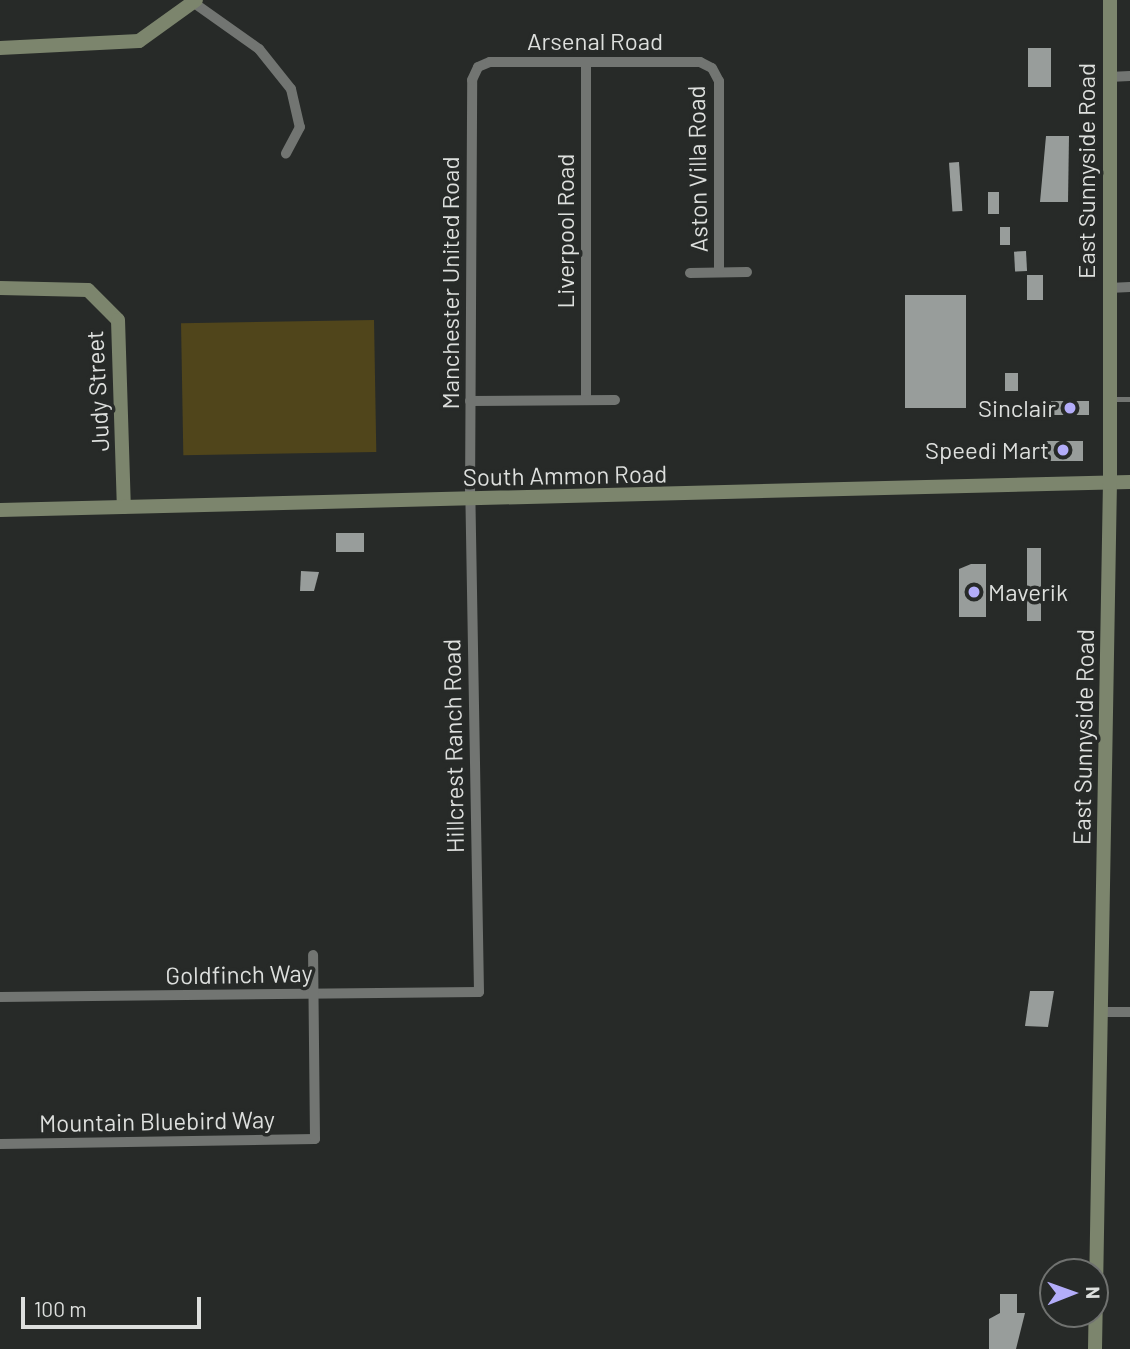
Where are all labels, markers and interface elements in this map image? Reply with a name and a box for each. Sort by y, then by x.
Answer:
street label: Arsenal Road [527,27,663,55]
street label: East Sunnyside Road [1072,63,1100,279]
street label: Aston Villa Road [681,85,713,253]
street label: Liverpool Road [551,154,579,308]
street label: Manchester United Road [436,157,464,409]
street label: Judy Street [79,330,115,452]
place label: Sinclair [978,394,1056,422]
marker: Sinclair [1062,400,1078,416]
place label: Speedi Mart [925,436,1049,464]
marker: Speedi Mart [1055,442,1071,458]
street label: South Ammon Road [463,459,667,491]
place label: Maverik [988,578,1068,606]
marker: Maverik [966,584,982,600]
street label: East Sunnyside Road [1067,629,1099,845]
street label: Hillcrest Ranch Road [437,638,469,854]
street label: Goldfinch Way [165,958,313,990]
street label: Mountain Bluebird Way [39,1105,275,1137]
north arrow [1039,1258,1109,1328]
scale bar [24,1282,205,1326]
text: N [1082,1286,1105,1299]
text: 100 m [34,1296,87,1321]

